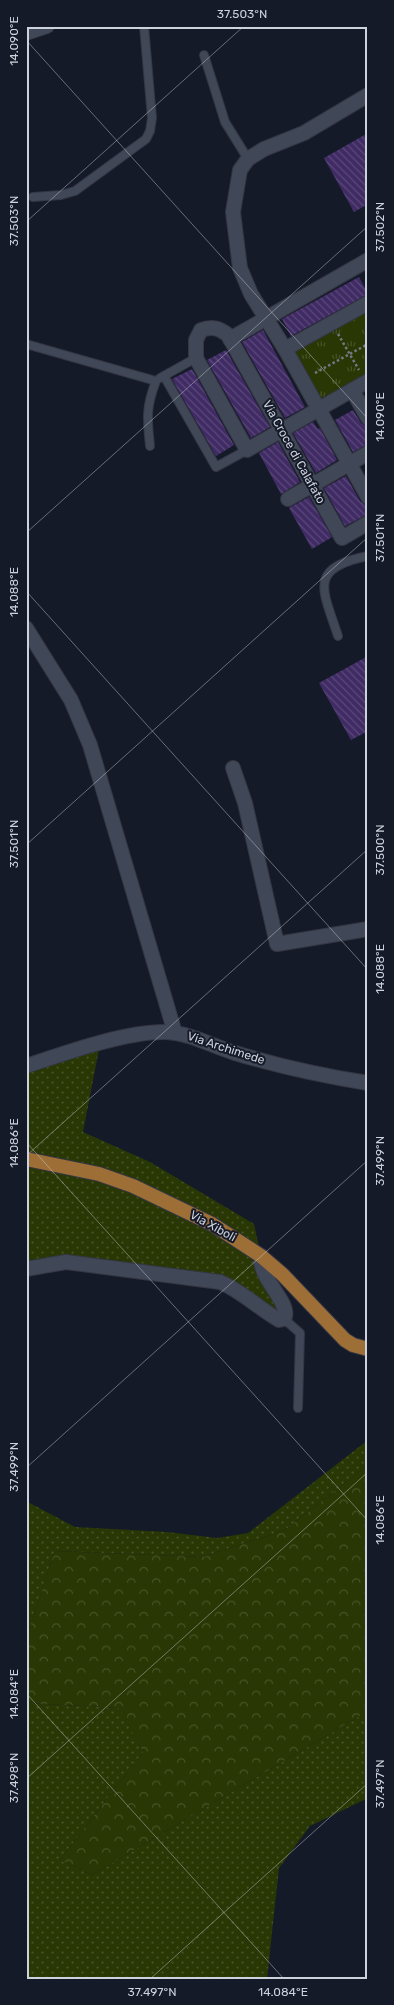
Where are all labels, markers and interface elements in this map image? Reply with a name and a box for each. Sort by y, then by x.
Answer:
text: 37.503°N [217,7,267,21]
text: 14.090°E [7,16,21,66]
text: 37.503°N [7,196,21,246]
text: 37.502°N [373,202,387,252]
text: 14.090°E [373,392,387,442]
street label: Via Croce di Calafato [260,398,328,506]
text: 37.501°N [373,514,387,562]
text: 14.088°E [7,567,21,617]
text: 37.501°N [7,820,21,868]
text: 37.500°N [373,825,387,875]
text: 14.088°E [373,944,387,994]
street label: Via Archimede [186,1029,267,1067]
text: 14.086°E [7,1118,21,1168]
text: 37.499°N [373,1136,387,1186]
street label: Via Xiboli [187,1208,239,1244]
text: 37.499°N [7,1442,21,1492]
text: 14.086°E [373,1495,387,1545]
text: 14.084°E [7,1669,21,1719]
text: 37.498°N [7,1753,21,1803]
text: 37.497°N [373,1759,387,1809]
text: 37.497°N [127,1985,177,1999]
text: 14.084°E [258,1985,308,1999]

